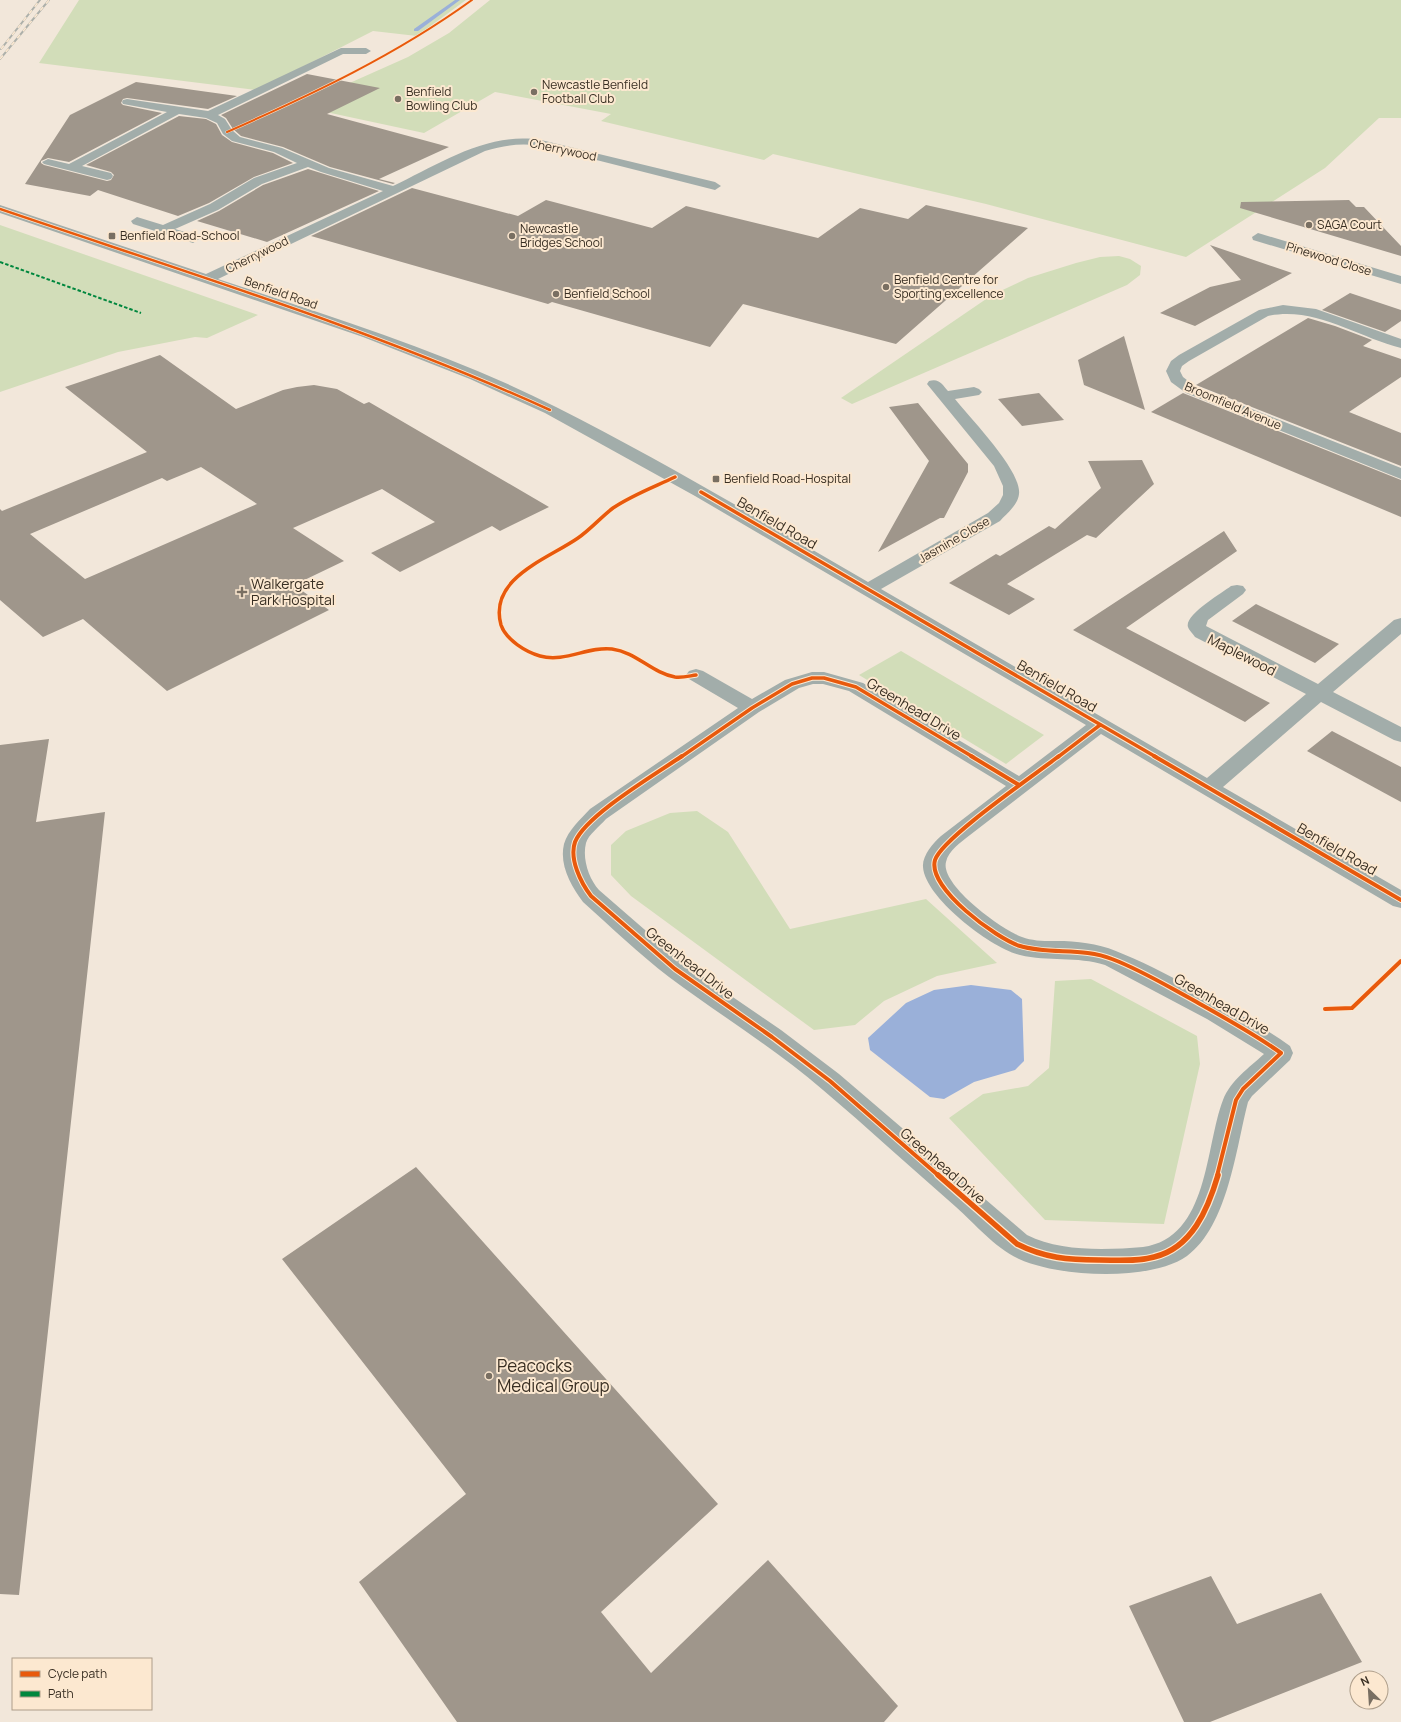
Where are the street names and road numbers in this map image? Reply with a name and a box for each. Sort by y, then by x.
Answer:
street label: Cherrywood [528,134,598,165]
street label: Cherrywood [223,232,291,277]
street label: Pinewood Close [1284,237,1374,280]
street label: Benfield Road [242,272,320,313]
street label: Broomfield Avenue [1182,377,1284,434]
street label: Benfield Road [734,492,821,553]
street label: Jasmine Close [915,512,993,567]
street label: Maplewood [1205,629,1280,680]
street label: Benfield Road [1014,655,1101,716]
street label: Greenhead Drive [863,673,965,744]
street label: Benfield Road [1294,818,1381,879]
street label: Greenhead Drive [642,922,738,1003]
street label: Greenhead Drive [1171,969,1273,1039]
street label: Greenhead Drive [897,1123,990,1208]

